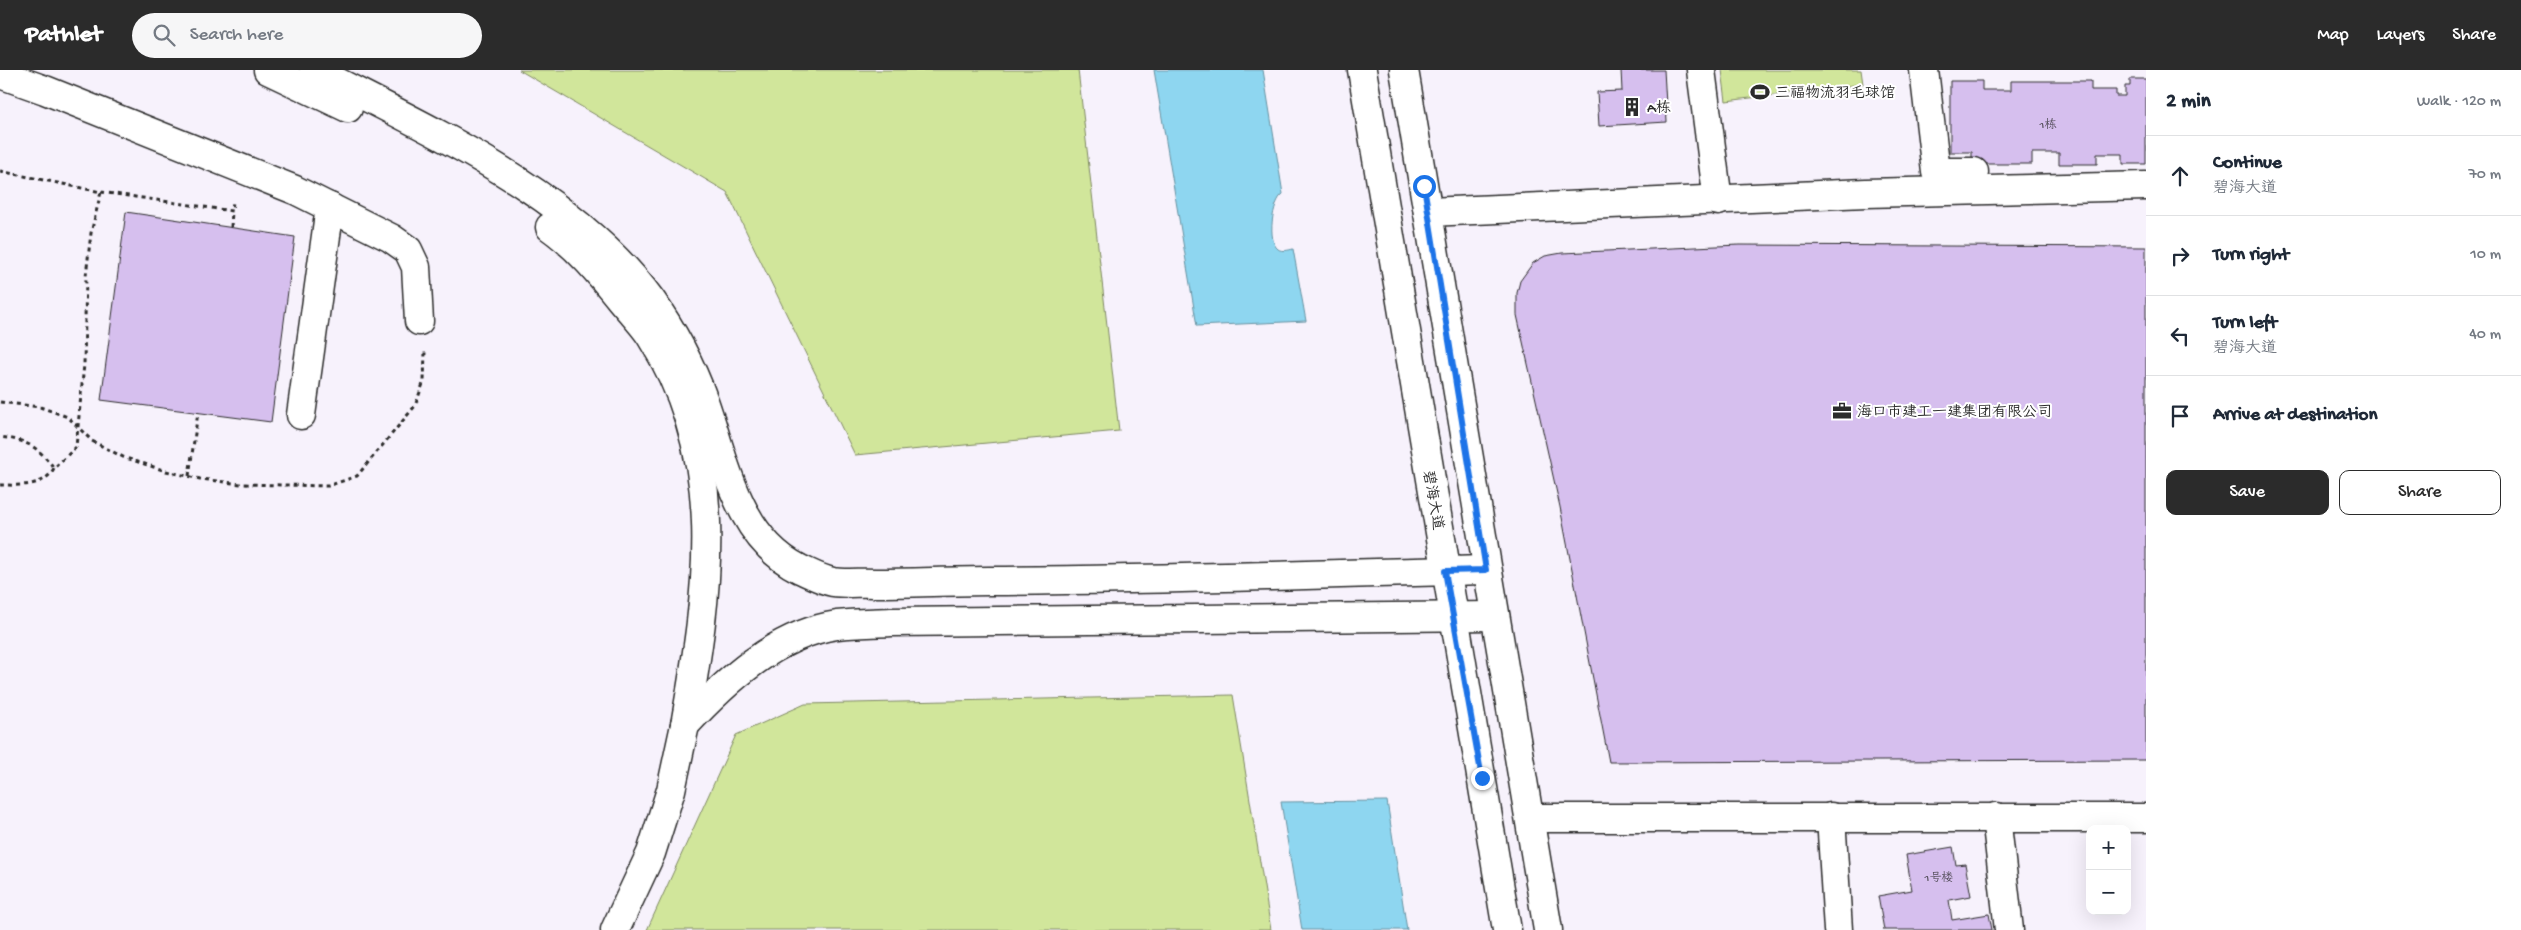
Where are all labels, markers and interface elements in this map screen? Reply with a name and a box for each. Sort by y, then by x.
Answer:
search box [132,13,482,58]
text: Pathlet [25,21,102,50]
icon: search [150,21,178,49]
text: Search here [190,24,283,47]
text: Map [2317,25,2349,46]
text: Layers [2377,25,2424,46]
text: Share [2452,25,2496,46]
sports icon: 三福物流羽毛球馆 [1749,81,1771,103]
place label: 三福物流羽毛球馆 [1775,84,1895,103]
text: 2 min [2166,90,2211,115]
text: Walk · 120 m [2417,93,2501,112]
building icon: A栋 [1621,96,1643,118]
place label: A栋 [1647,99,1671,118]
house number: 1栋 [2039,117,2056,133]
text: Continue [2213,152,2282,175]
icon: ahead [2166,162,2194,190]
text: 70 m [2468,166,2501,185]
route start [1413,175,1436,198]
text: 碧海大道 [2213,180,2277,199]
icon: right [2166,242,2194,270]
text: Turn right [2213,244,2289,267]
text: 10 m [2470,246,2501,265]
text: Turn left [2213,312,2277,335]
icon: left [2166,322,2194,350]
text: 40 m [2469,326,2501,345]
text: 碧海大道 [2213,340,2277,359]
office icon: 海口市建工一建集团有限公司 [1831,400,1853,422]
icon: arrive [2166,402,2194,430]
place label: 海口市建工一建集团有限公司 [1857,404,2052,422]
text: Arrive at destination [2213,404,2377,427]
street label: 碧海大道 [1418,469,1446,531]
button: Save [2166,470,2329,515]
button: Share [2339,470,2501,515]
route end [1471,767,1494,790]
map controls [2086,825,2131,915]
button: + [2086,825,2131,870]
button: − [2086,870,2131,915]
house number: 1号楼 [1924,871,1953,886]

